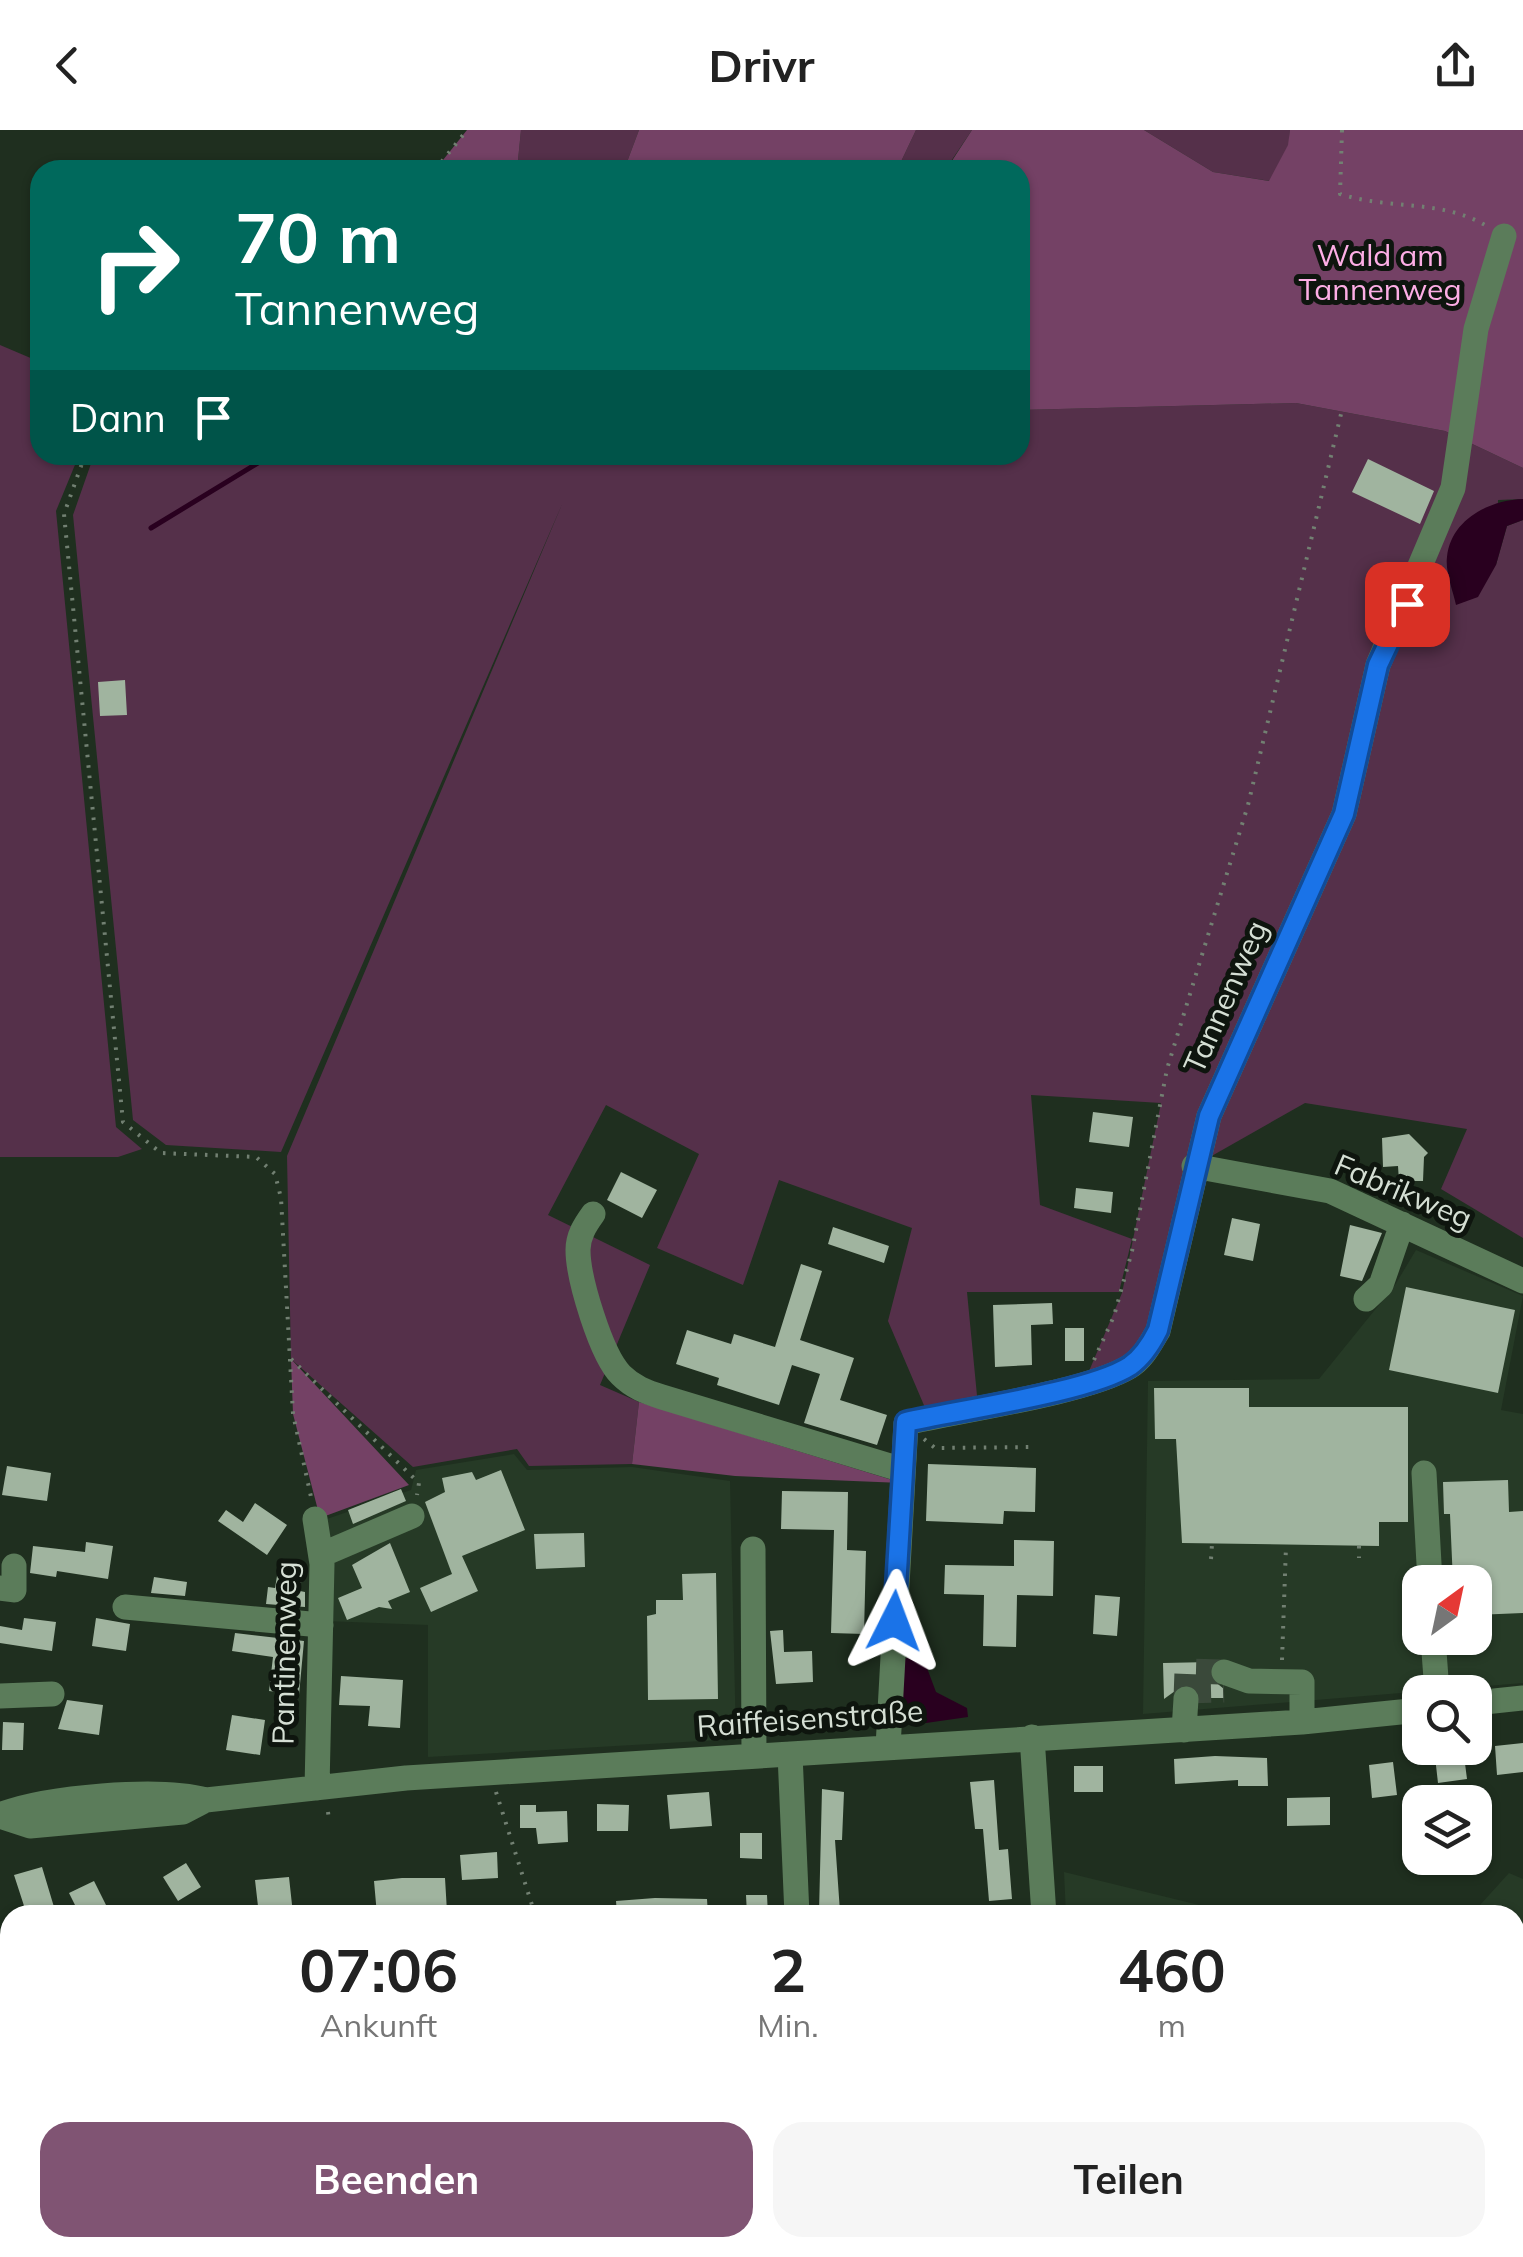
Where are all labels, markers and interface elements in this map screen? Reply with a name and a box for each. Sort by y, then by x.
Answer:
text: Drivr [709,37,814,93]
icon: back [40,38,95,93]
icon: share [1428,38,1483,93]
text: 70 m [235,193,401,281]
icon: right [70,200,200,330]
park label: Wald am Tannenweg [1299,236,1462,308]
text: Tannenweg [235,280,480,336]
icon: arrive [186,390,241,445]
text: Dann [70,394,166,442]
pin [1365,562,1450,647]
icon: arrive [1380,577,1435,632]
street label: Tannenweg [1175,914,1276,1079]
street label: Fabrikweg [1329,1145,1478,1237]
street label: Pantinenweg [263,1561,305,1745]
north arrow [1402,1565,1492,1655]
map controls [1402,1565,1492,1875]
position arrow [842,1569,946,1673]
button: search [1402,1675,1492,1765]
street label: Raiffeisenstraße [695,1691,924,1745]
button: layers [1402,1785,1492,1875]
text: 07:06 [299,1932,458,2007]
text: 2 [770,1932,806,2007]
text: 460 [1118,1932,1226,2007]
text: Ankunft [320,2005,437,2045]
text: Min. [757,2005,818,2045]
text: m [1158,2005,1186,2045]
button: Beenden [40,2122,753,2237]
button: Teilen [773,2122,1485,2237]

